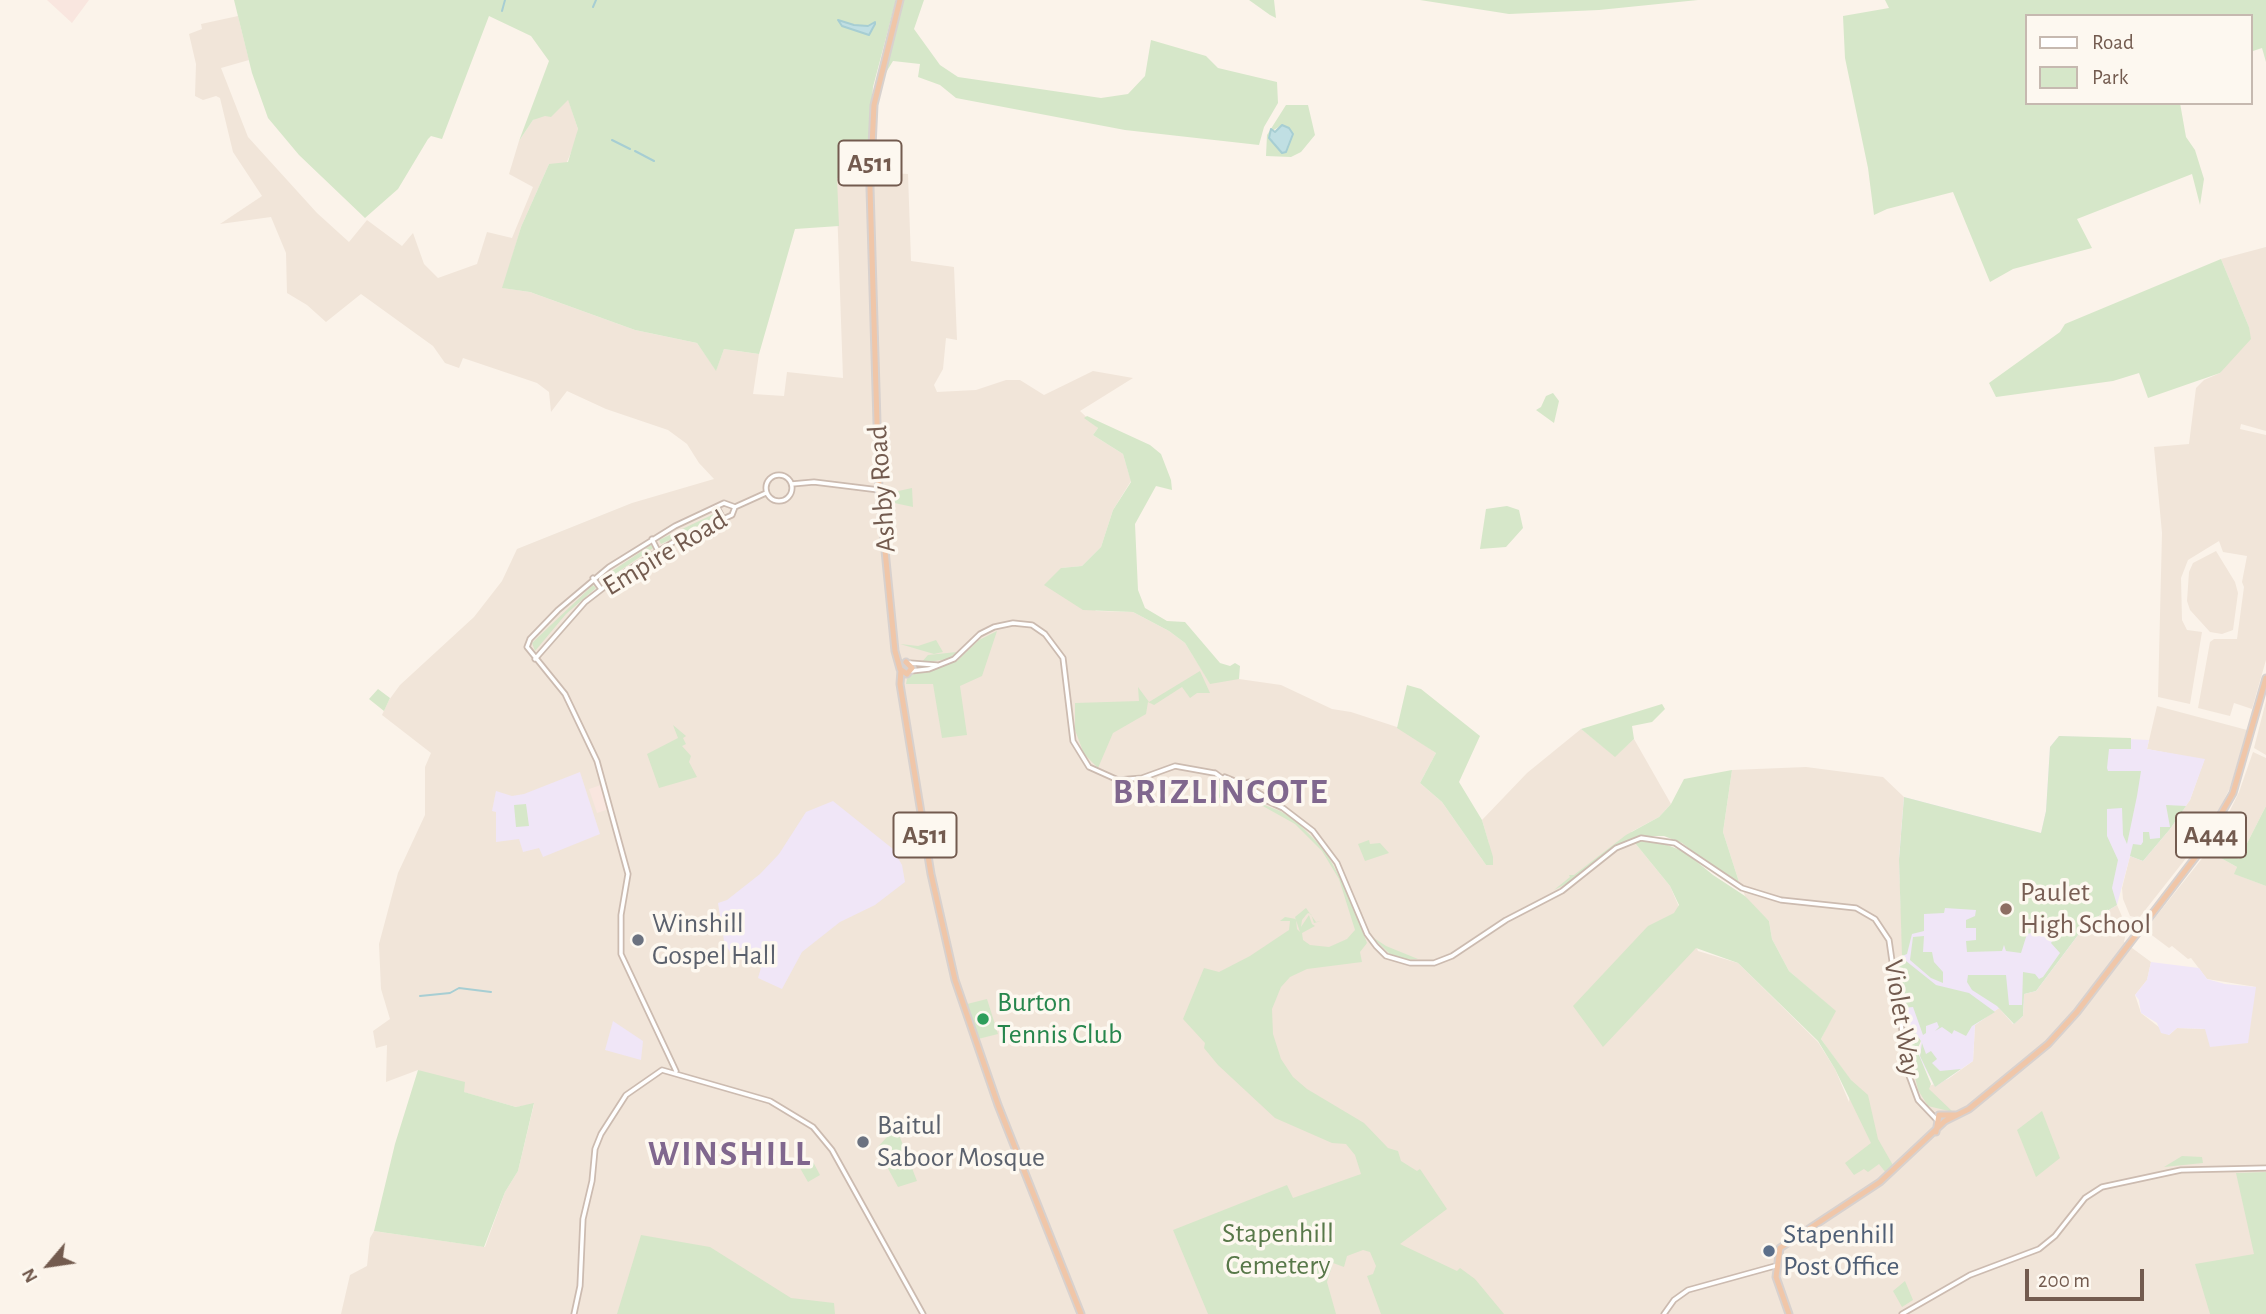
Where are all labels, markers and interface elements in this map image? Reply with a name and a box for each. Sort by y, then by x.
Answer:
legend [2024,14,2252,105]
text: Road [2092,32,2134,53]
text: Park [2092,67,2128,88]
road number: A511 [838,140,902,186]
street label: Ashby Road [861,424,903,554]
street label: Empire Road [597,503,733,603]
district label: BRIZLINCOTE [1114,771,1328,813]
road number: A511 [894,813,956,858]
road number: A444 [2176,813,2246,858]
place label: Paulet High School [2020,876,2151,942]
marker: Paulet High School [1998,901,2014,917]
place label: Winshill Gospel Hall [652,907,776,973]
marker: Winshill Gospel Hall [630,932,646,948]
street label: Violet Way [1876,957,1928,1079]
place label: Burton Tennis Club [997,986,1122,1052]
marker: Burton Tennis Club [975,1011,991,1027]
place label: Baitul Saboor Mosque [877,1109,1045,1175]
district label: WINSHILL [649,1133,811,1175]
marker: Baitul Saboor Mosque [855,1134,871,1150]
park label: Stapenhill Cemetery [1222,1217,1334,1283]
place label: Stapenhill Post Office [1783,1218,1900,1284]
north arrow [14,1230,84,1300]
marker: Stapenhill Post Office [1761,1243,1777,1259]
scale bar [2028,1254,2147,1298]
text: N [19,1265,42,1286]
text: 200 m [2038,1270,2090,1291]

